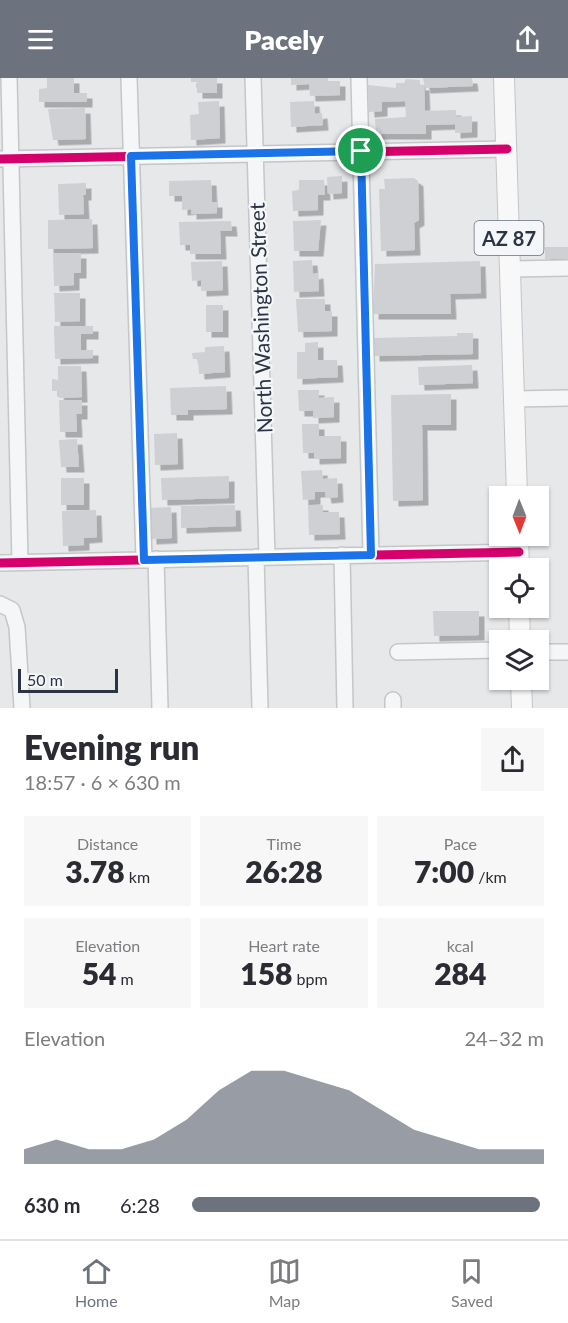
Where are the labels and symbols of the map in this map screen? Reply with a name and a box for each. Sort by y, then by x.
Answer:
pin [335,125,386,176]
street label: North Washington Street [243,202,277,434]
road number: AZ 87 [474,221,544,255]
north arrow [489,486,549,546]
scale bar [18,666,118,694]

